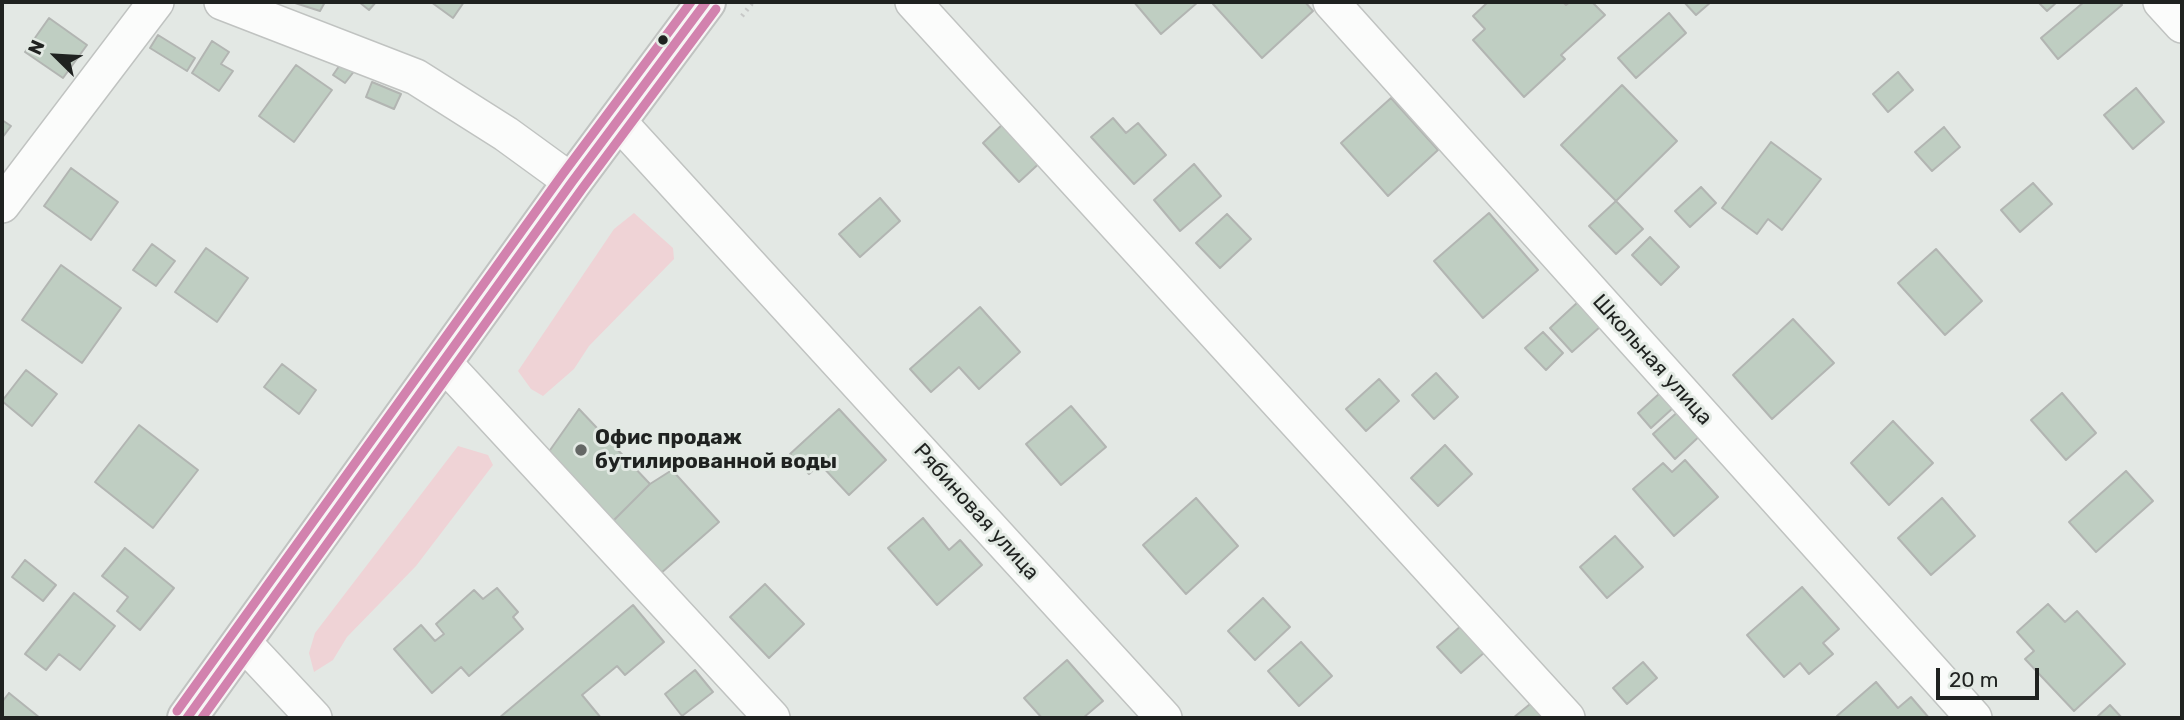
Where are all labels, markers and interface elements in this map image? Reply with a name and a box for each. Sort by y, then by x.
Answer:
north arrow [21,21,91,91]
unlabelled marker [656,33,670,47]
text: N [23,36,50,58]
street label: Школьная улица [1587,290,1717,430]
place label: Офис продаж бутилированной воды [595,425,837,475]
street label: Рябиновая улица [908,438,1044,586]
marker: Офис продаж бутилированной воды [573,442,589,458]
scale bar [1939,654,2042,698]
text: 20 m [1949,667,1998,692]

